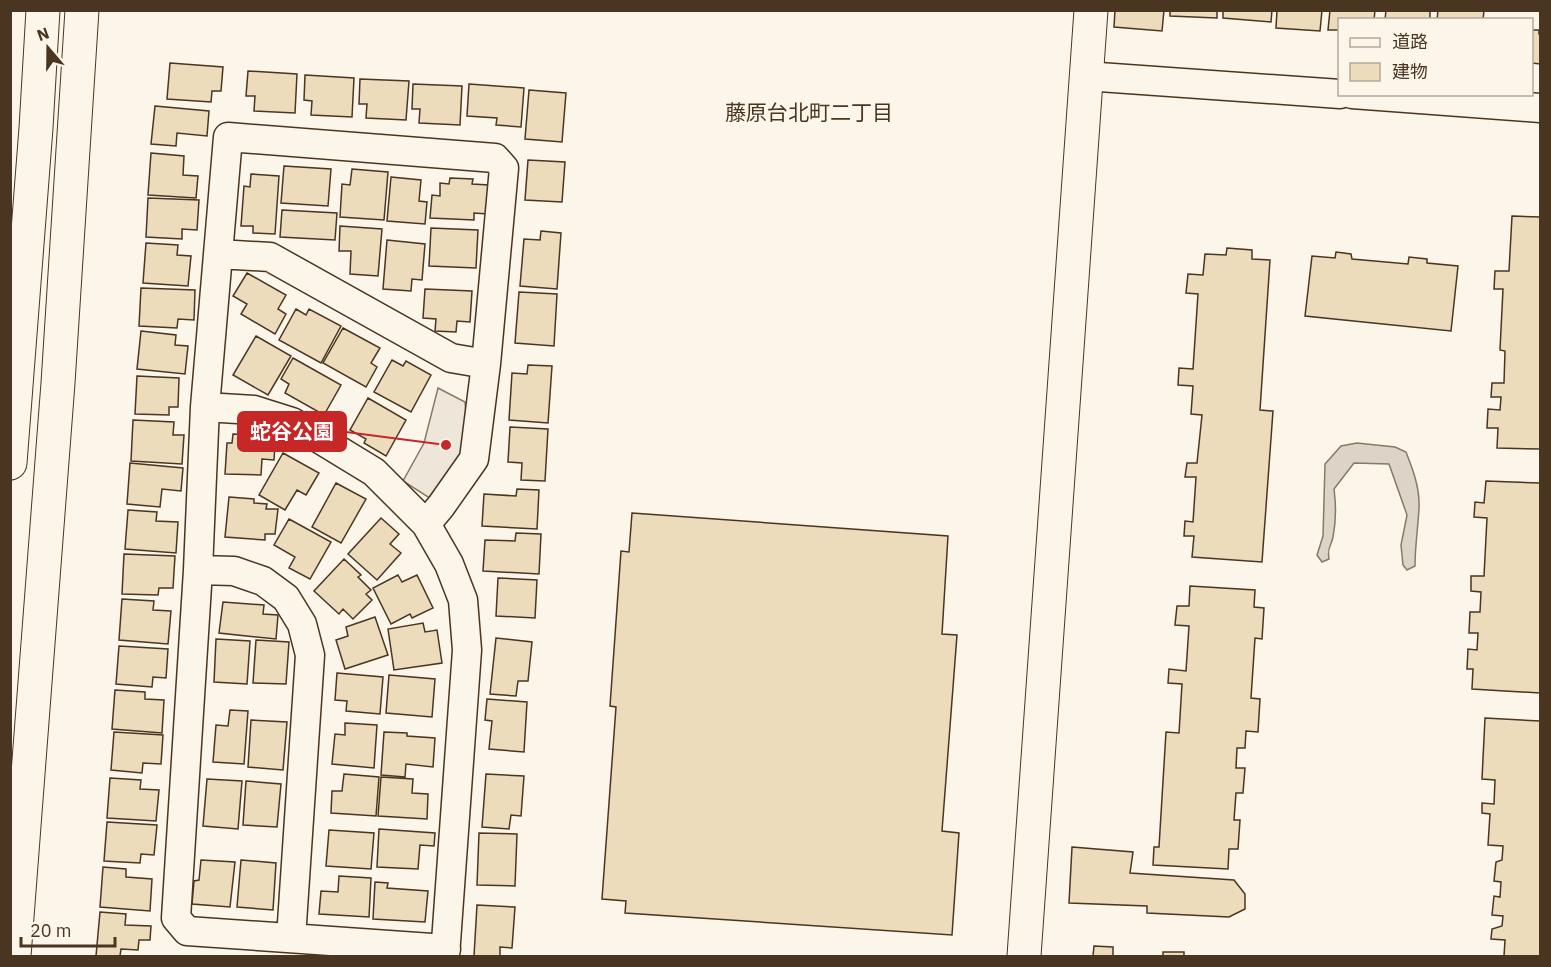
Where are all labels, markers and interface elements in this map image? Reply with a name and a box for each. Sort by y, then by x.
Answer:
north arrow [18,18,78,78]
legend [1338,18,1533,96]
text: N [34,23,52,45]
text: 道路 [1392,30,1428,53]
text: 建物 [1392,60,1428,83]
district label: 藤原台北町二丁目 [725,98,893,126]
callout: 蛇谷公園 [238,412,346,451]
text: 蛇谷公園 [250,417,334,445]
scale bar [21,910,116,948]
text: 20 m [30,919,72,942]

